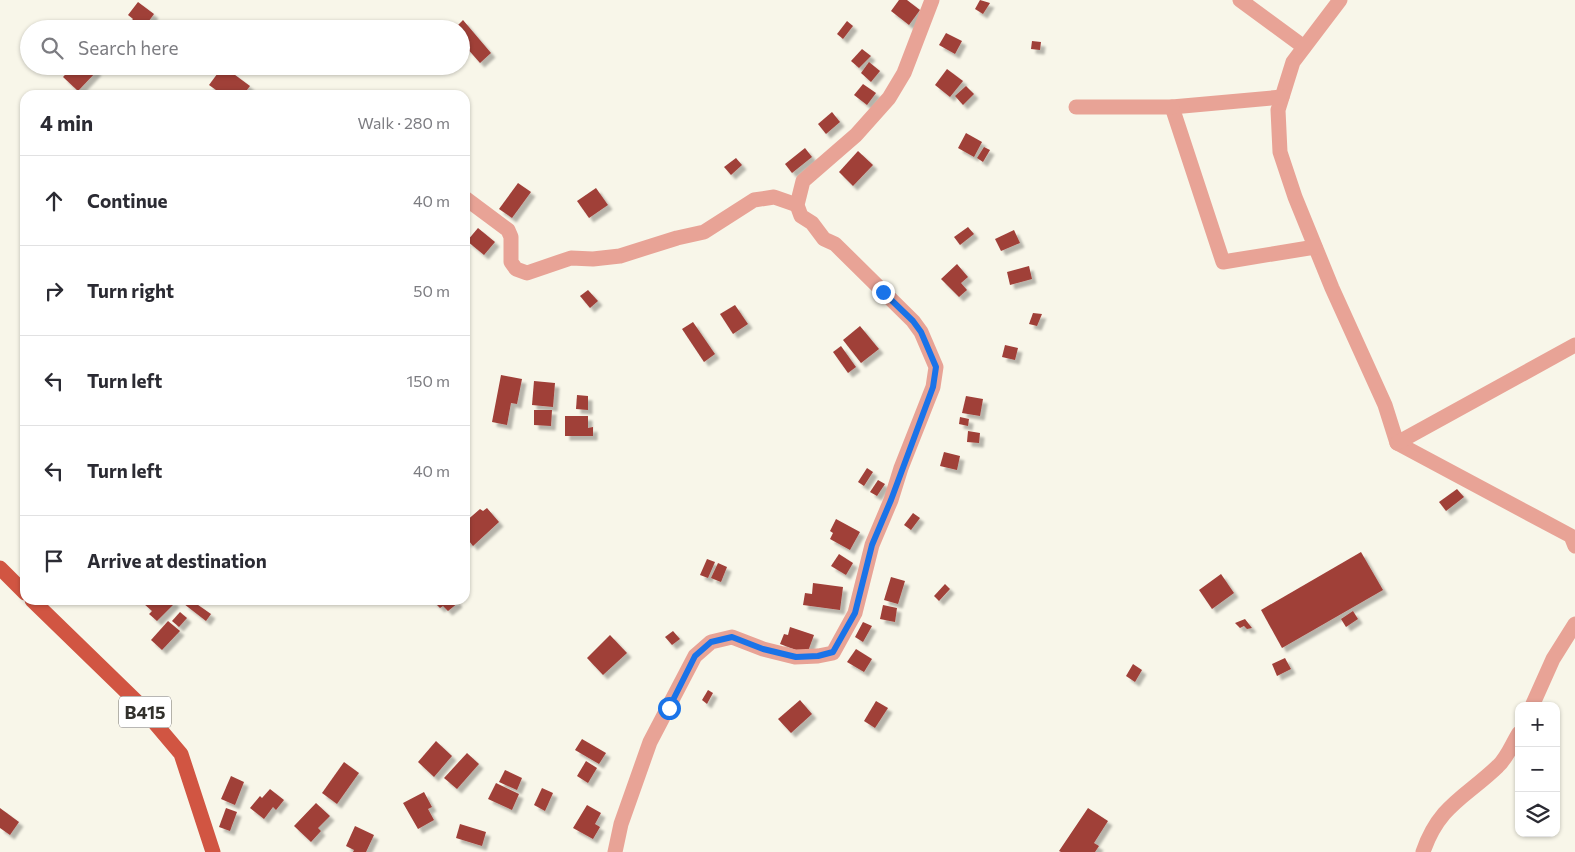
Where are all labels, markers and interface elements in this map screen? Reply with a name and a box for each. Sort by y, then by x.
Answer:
search box [20,20,470,75]
icon: search [38,34,66,62]
text: Search here [78,36,178,59]
text: 4 min [40,110,93,135]
text: Walk · 280 m [358,113,450,132]
icon: ahead [40,187,68,215]
text: Continue [87,189,167,212]
text: 40 m [413,191,450,210]
icon: right [40,277,68,305]
text: Turn right [87,279,174,302]
text: 50 m [413,281,450,300]
route end [872,281,895,304]
icon: left [40,367,68,395]
text: Turn left [87,369,162,392]
text: 150 m [407,371,450,390]
icon: left [40,457,68,485]
text: Turn left [87,459,162,482]
text: 40 m [413,461,450,480]
icon: arrive [40,547,68,575]
text: Arrive at destination [87,549,267,572]
road number: B415 [119,696,171,728]
route start [658,697,681,720]
map controls [1515,702,1560,837]
button: + [1515,702,1560,747]
button: − [1515,747,1560,792]
button: layers [1515,792,1560,837]

